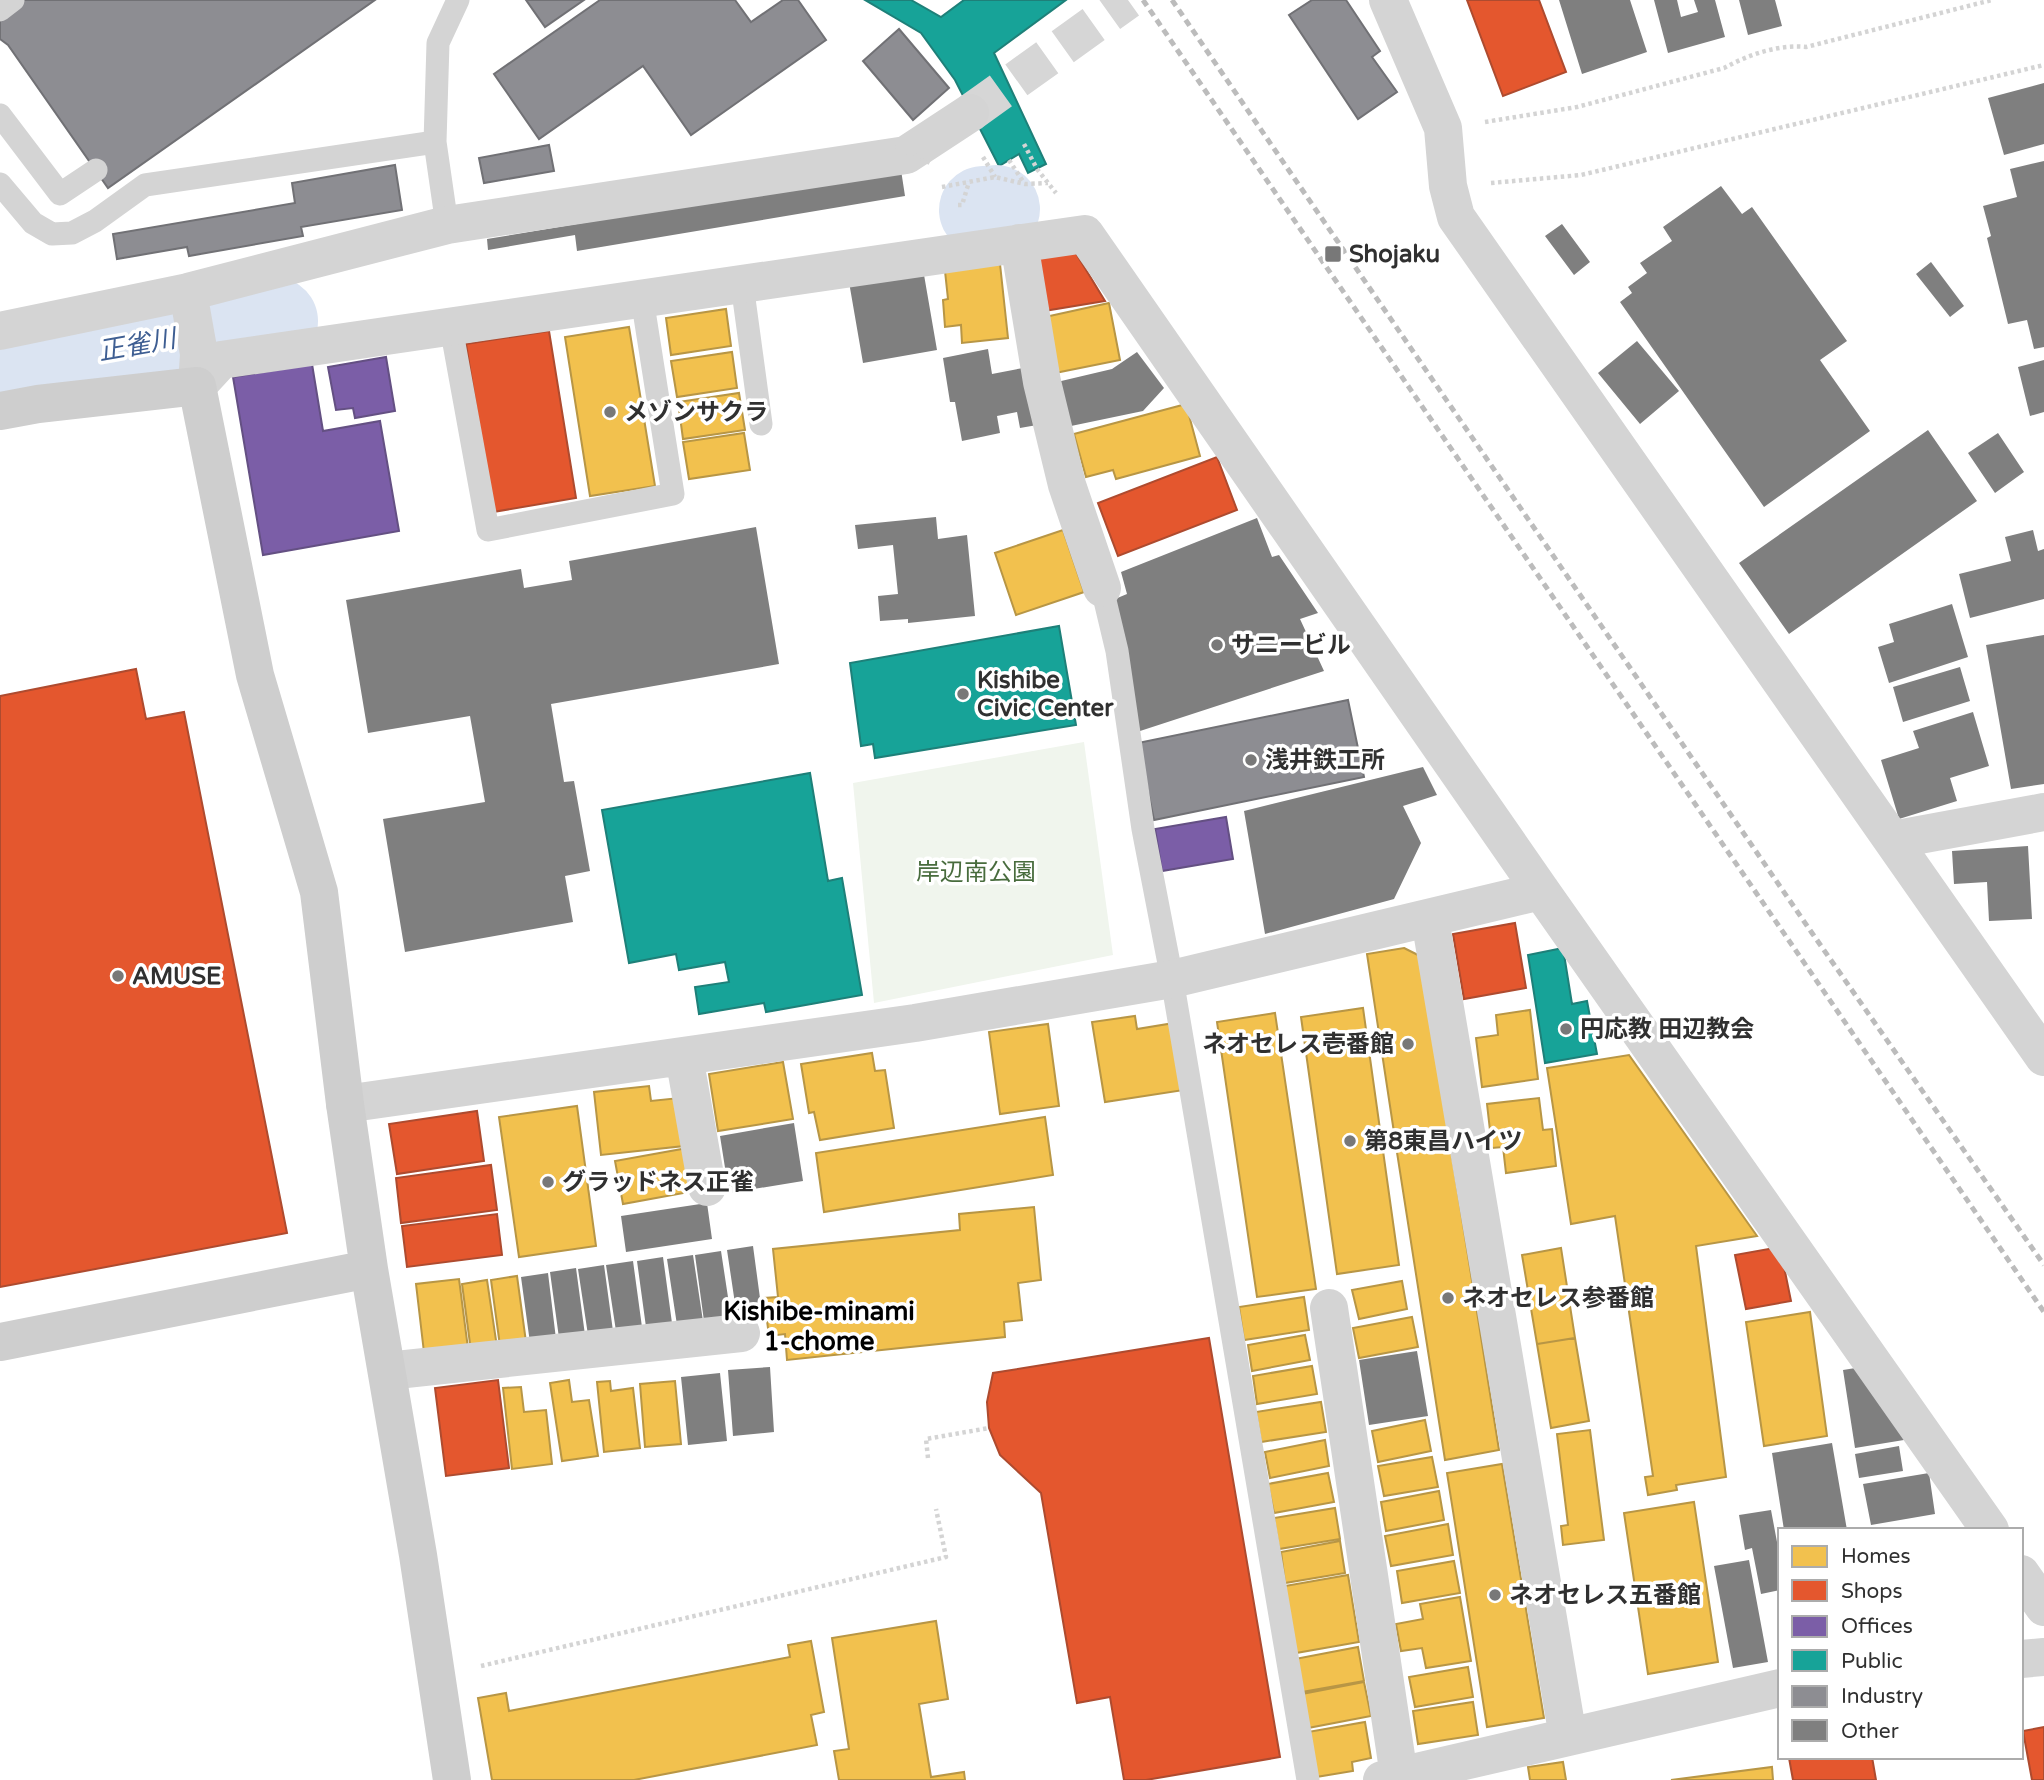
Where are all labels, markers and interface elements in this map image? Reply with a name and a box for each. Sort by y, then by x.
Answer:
place label: Shojaku [1349,240,1440,269]
marker: Shojaku [1323,244,1343,264]
water label: 正雀川 [96,322,181,367]
place label: メゾンサクラ [624,398,768,427]
marker: メゾンサクラ [602,404,618,420]
place label: サニービル [1231,631,1351,660]
marker: サニービル [1209,637,1225,653]
place label: Kishibe Civic Center [977,666,1114,723]
marker: Kishibe Civic Center [955,686,971,702]
place label: 浅井鉄工所 [1265,746,1385,775]
marker: 浅井鉄工所 [1243,752,1259,768]
park label: 岸辺南公園 [916,858,1036,887]
place label: AMUSE [132,962,221,991]
marker: AMUSE [110,968,126,984]
place label: 円応教 田辺教会 [1580,1015,1754,1044]
marker: 円応教 田辺教会 [1558,1021,1574,1037]
place label: ネオセレス壱番館 [1202,1030,1394,1059]
marker: ネオセレス壱番館 [1400,1036,1416,1052]
place label: 第8東昌ハイツ [1364,1127,1523,1156]
marker: 第8東昌ハイツ [1342,1133,1358,1149]
place label: グラッドネス正雀 [562,1168,754,1197]
marker: グラッドネス正雀 [540,1174,556,1190]
place label: ネオセレス参番館 [1462,1284,1654,1313]
marker: ネオセレス参番館 [1440,1290,1456,1306]
district label: Kishibe-minami 1-chome [723,1296,915,1357]
legend [1778,1528,2023,1759]
text: Homes [1841,1544,1911,1569]
text: Shops [1841,1579,1903,1604]
place label: ネオセレス五番館 [1509,1581,1701,1610]
marker: ネオセレス五番館 [1487,1587,1503,1603]
text: Offices [1841,1614,1913,1639]
text: Public [1841,1649,1903,1674]
text: Industry [1841,1684,1923,1709]
text: Other [1841,1719,1899,1744]

